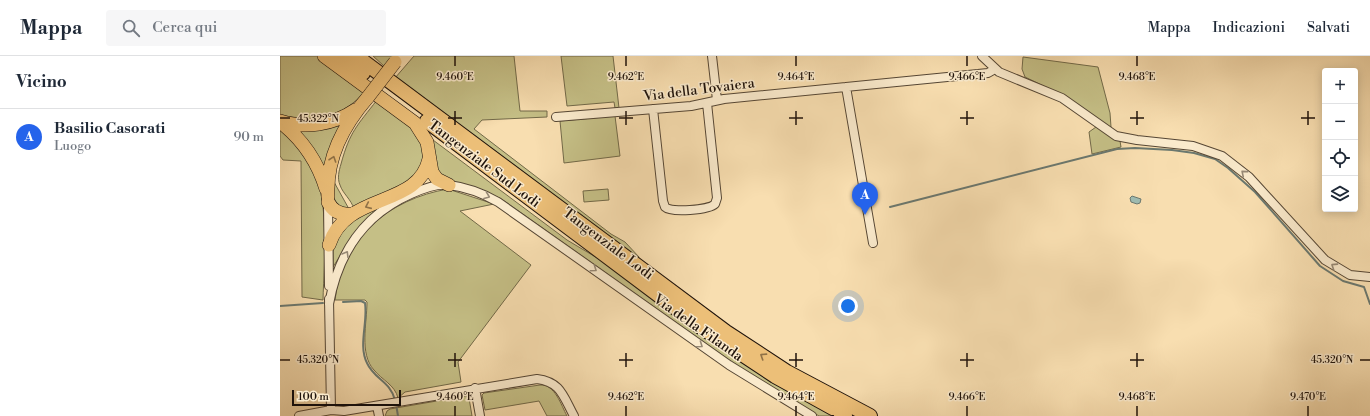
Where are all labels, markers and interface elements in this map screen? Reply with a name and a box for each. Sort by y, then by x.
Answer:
search box [106,10,386,46]
text: Mappa [20,16,82,40]
icon: search [120,17,142,39]
text: Cerca qui [152,18,218,37]
text: Mappa [1148,19,1190,37]
text: Indicazioni [1212,19,1285,37]
text: Salvati [1307,19,1350,37]
map controls [1322,68,1358,212]
button: + [1322,68,1358,104]
text: Vicino [16,71,67,93]
text: 9.460°E [436,71,474,83]
text: 9.462°E [608,71,644,83]
text: 9.464°E [777,71,815,83]
text: 9.466°E [949,71,986,83]
text: 9.468°E [1119,71,1156,83]
street label: Via della Tovaiera [641,74,757,106]
button: − [1322,104,1358,140]
text: 45.322°N [297,113,339,125]
street label: Tangenziale Sud Lodi [424,116,544,212]
text: Basilio Casorati [54,119,165,138]
text: A [24,129,34,145]
text: 90 m [233,129,264,145]
text: Luogo [54,138,91,154]
button: locate [1322,140,1358,176]
one-way arrow [328,155,337,162]
one-way arrow [1241,170,1249,177]
button: layers [1322,176,1358,212]
pin: A [852,182,878,215]
one-way arrow [483,192,490,200]
one-way arrow [365,201,373,209]
street label: Tangenziale Lodi [559,204,657,284]
one-way arrow [341,251,348,258]
one-way arrow [1331,263,1338,271]
one-way arrow [590,264,597,272]
street label: Via della Filanda [649,290,747,366]
your location [838,296,858,316]
one-way arrow [696,340,703,348]
text: 45.320°N [297,354,340,366]
one-way arrow [760,354,767,361]
text: 45.320°N [1311,354,1354,366]
scale bar [292,388,401,407]
text: 100 m [298,390,329,404]
text: 9.460°E [436,391,474,403]
text: 9.462°E [608,391,644,403]
text: 9.464°E [777,391,815,403]
text: 9.466°E [949,391,986,403]
text: 9.468°E [1119,391,1156,403]
text: 9.470°E [1290,391,1326,403]

